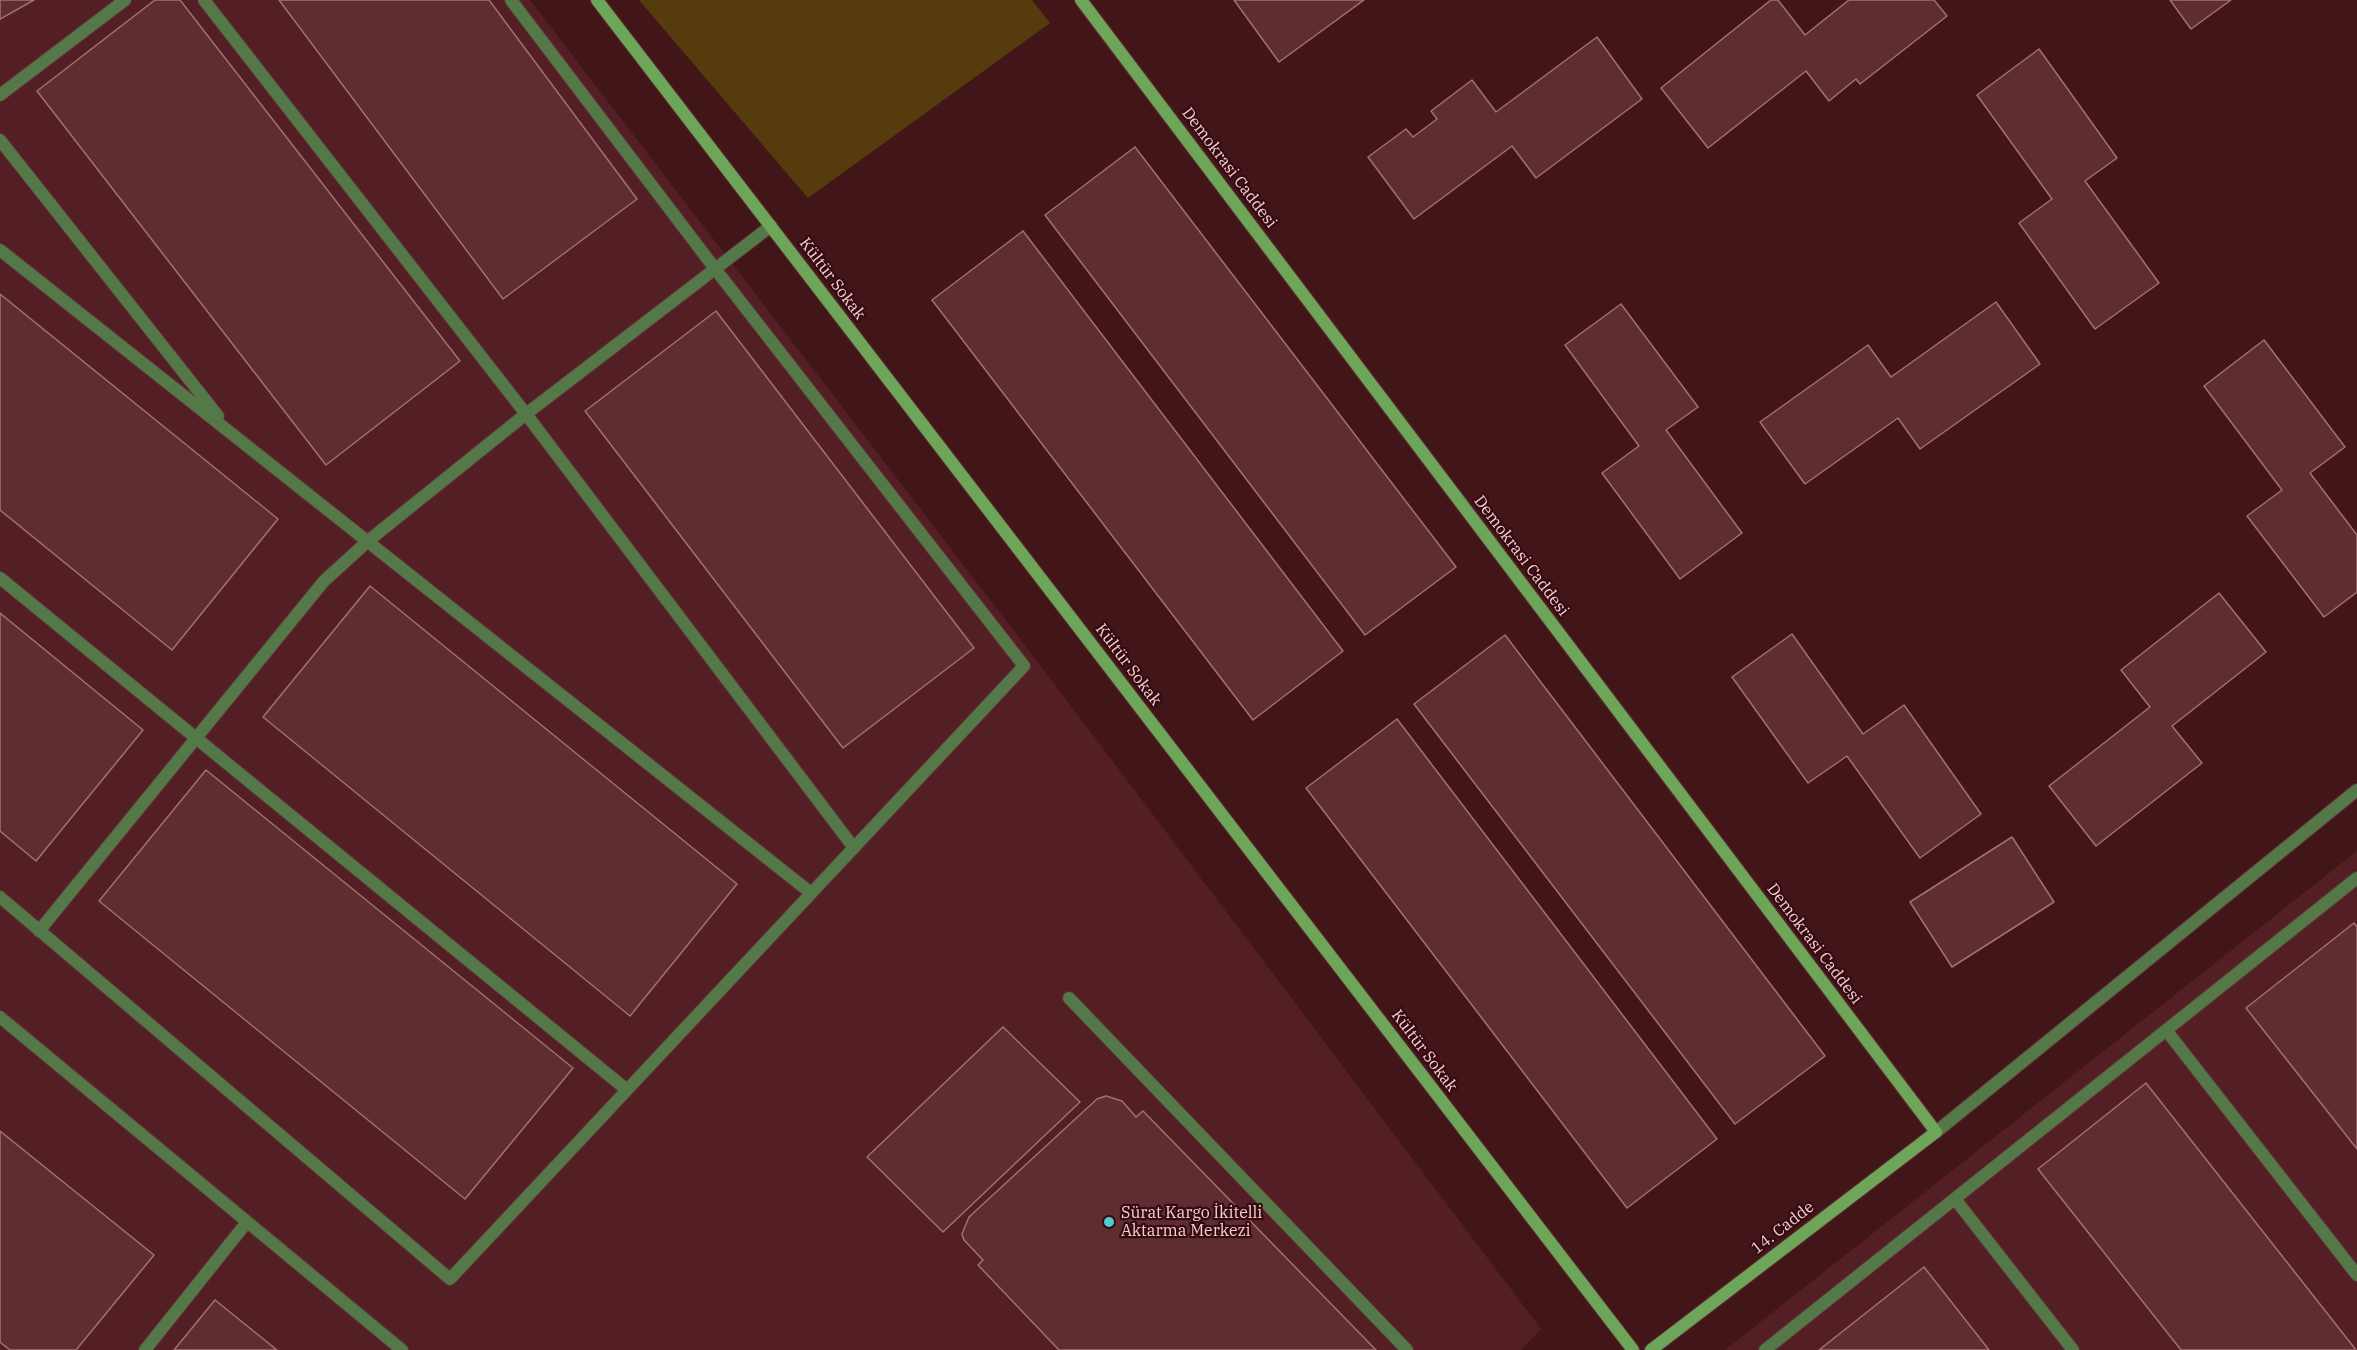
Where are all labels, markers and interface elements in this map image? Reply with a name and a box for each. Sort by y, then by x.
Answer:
street label: Demokrasi Caddesi [1177,104,1281,232]
street label: Kültür Sokak [795,234,869,324]
street label: Demokrasi Caddesi [1469,492,1573,620]
street label: Kültür Sokak [1091,620,1165,710]
street label: Demokrasi Caddesi [1762,880,1866,1008]
street label: Kültür Sokak [1387,1006,1461,1096]
street label: 14. Cadde [1748,1198,1818,1258]
place label: Sürat Kargo İkitelli Aktarma Merkezi [1121,1203,1262,1241]
marker: Sürat Kargo İkitelli Aktarma Merkezi [1102,1215,1116,1229]

